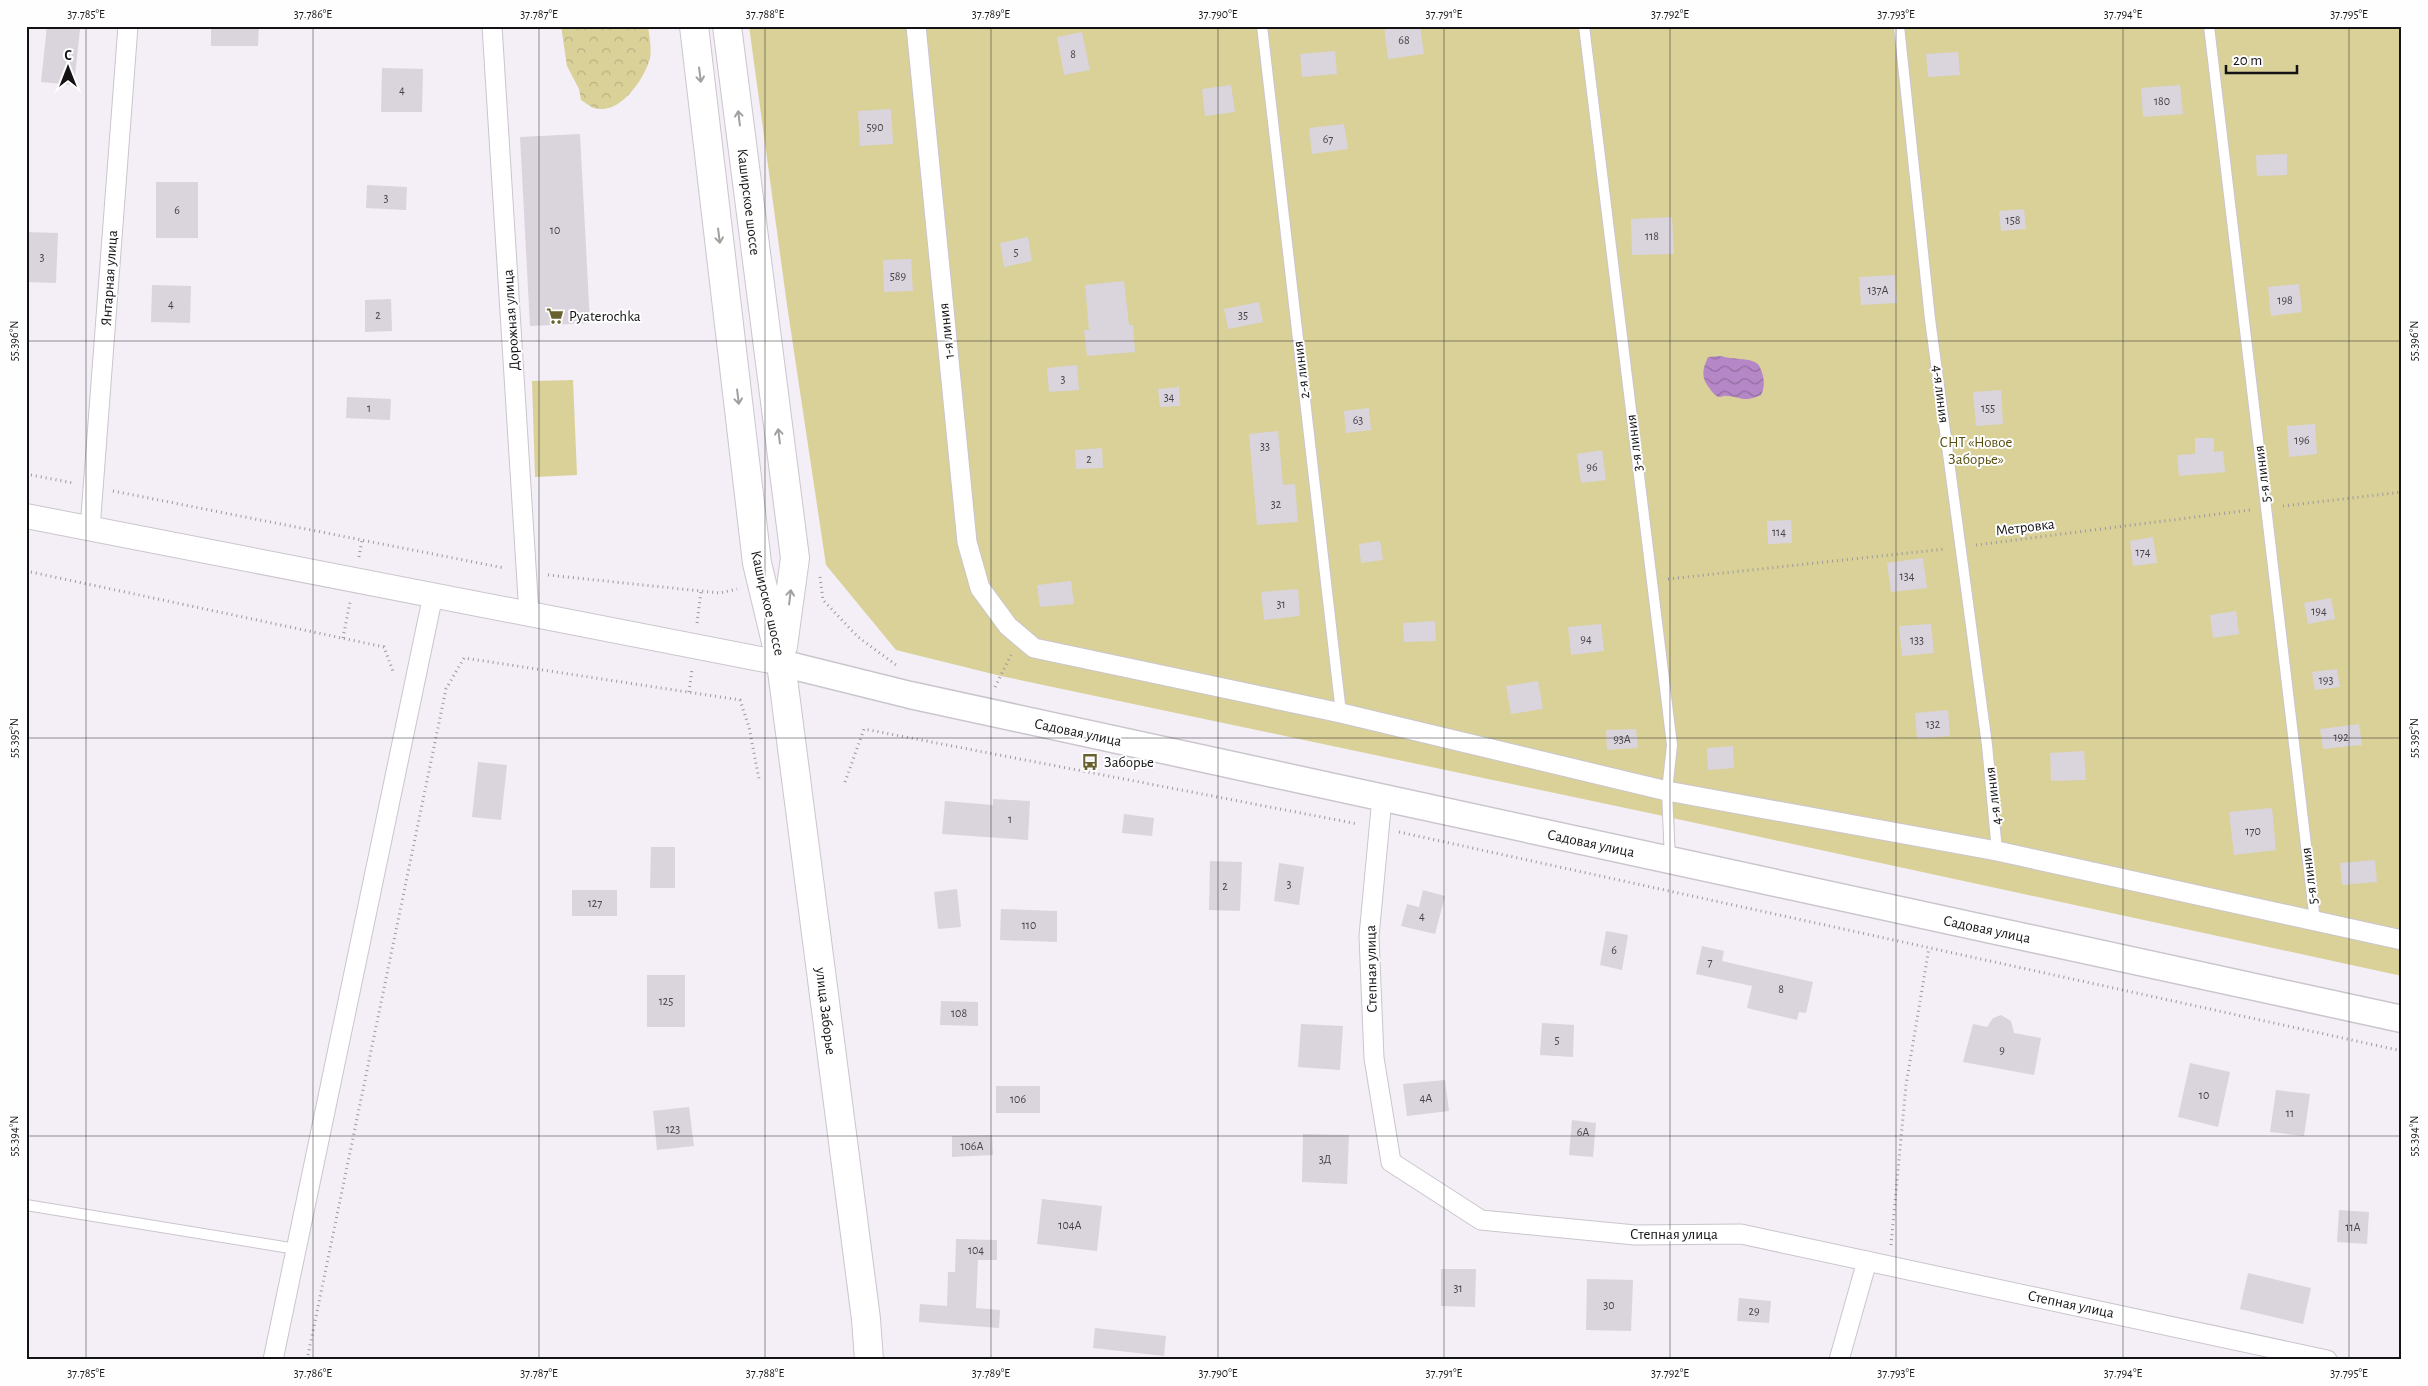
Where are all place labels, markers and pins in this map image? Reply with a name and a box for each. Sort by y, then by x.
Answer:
supermarket icon: Pyaterochka [545,306,565,326]
place label: Pyaterochka [569,309,641,324]
bus stop icon: Заборье [1080,752,1100,772]
place label: Заборье [1104,755,1154,770]

